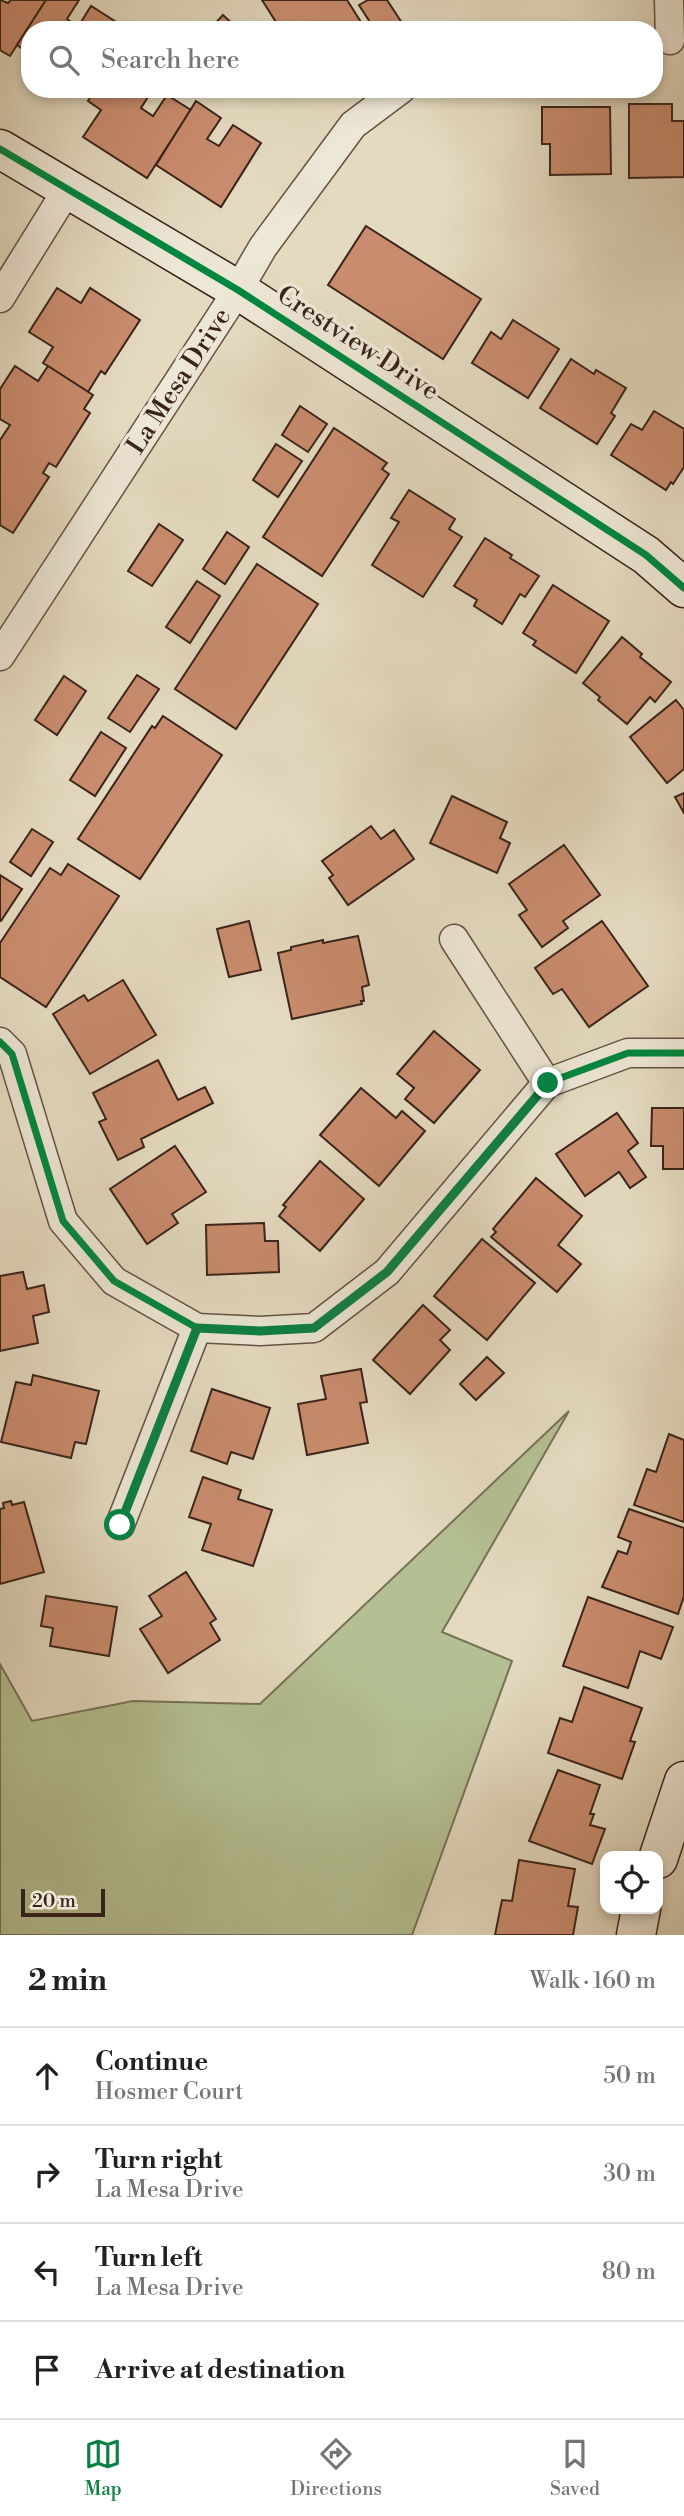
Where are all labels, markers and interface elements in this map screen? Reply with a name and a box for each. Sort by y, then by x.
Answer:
search box [21,21,663,98]
icon: search [45,41,83,79]
text: Search here [101,44,240,76]
street label: Crestview Drive [271,279,445,407]
street label: La Mesa Drive [120,302,238,460]
route end [532,1067,563,1098]
route start [104,1509,135,1540]
map controls [600,1851,663,1914]
button: locate [600,1851,663,1914]
scale bar [21,1886,105,1918]
text: 20 m [32,1889,76,1913]
text: 2 min [28,1962,107,2000]
text: Walk · 160 m [530,1967,656,1995]
text: Continue [95,2046,208,2078]
icon: ahead [28,2057,66,2095]
text: 50 m [603,2062,656,2090]
text: Hosmer Court [95,2078,243,2106]
text: Turn right [95,2144,223,2176]
icon: right [28,2155,66,2193]
text: 30 m [603,2160,656,2188]
text: La Mesa Drive [95,2176,244,2204]
text: Turn left [95,2242,203,2274]
icon: left [28,2253,66,2291]
text: 80 m [602,2258,656,2286]
text: La Mesa Drive [95,2274,244,2302]
icon: arrive [28,2351,66,2389]
text: Arrive at destination [95,2354,345,2386]
tab: Map [84,2435,122,2501]
tab: Directions [290,2435,382,2501]
tab: Saved [550,2435,600,2501]

